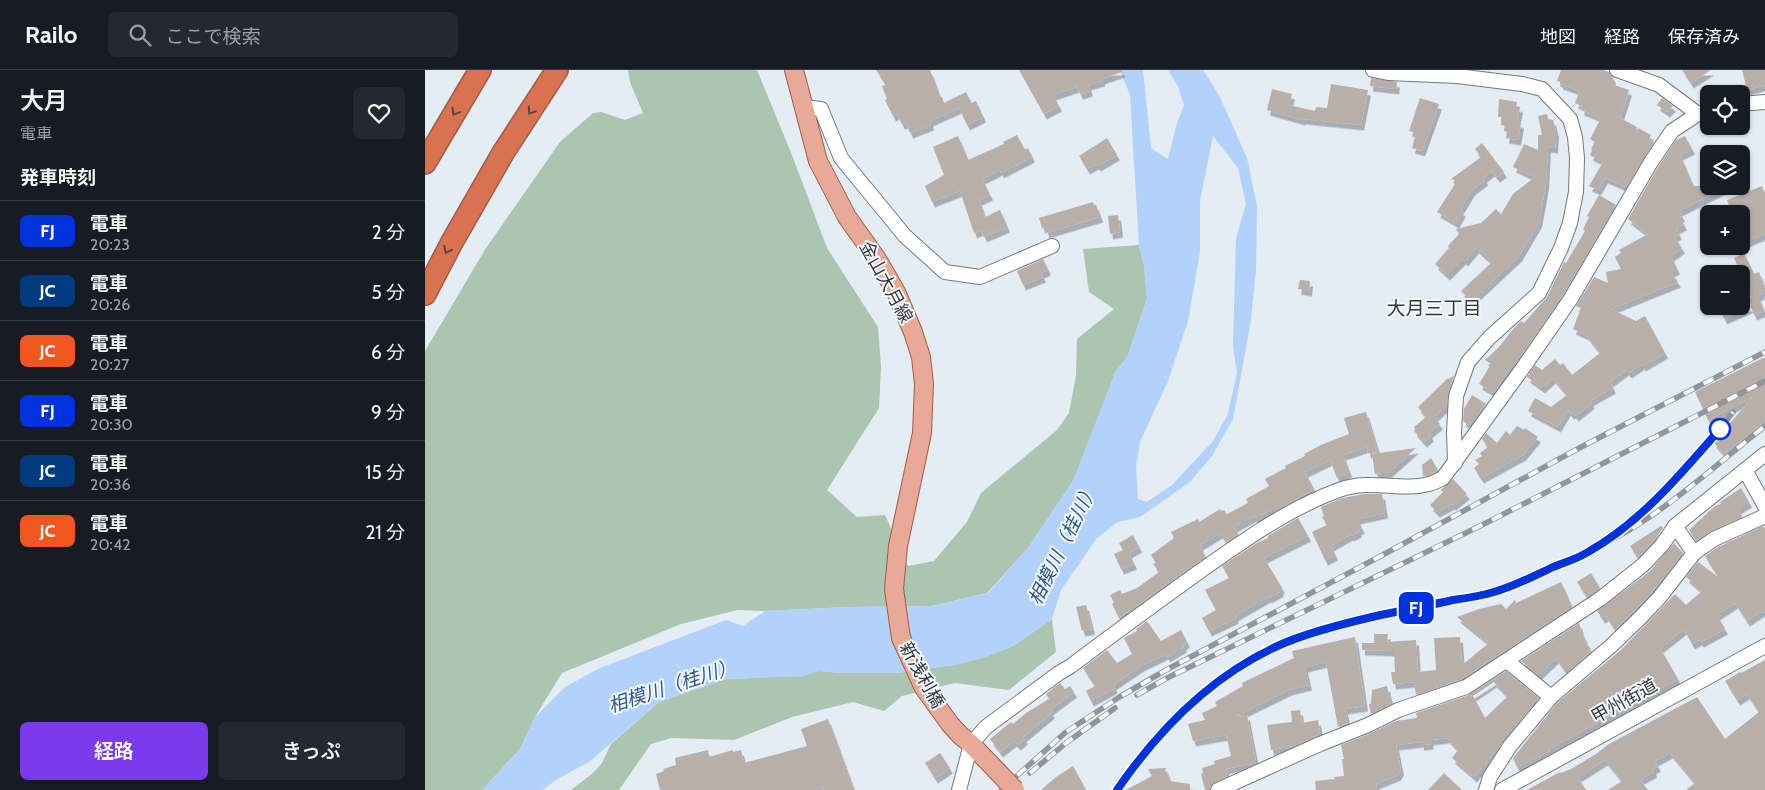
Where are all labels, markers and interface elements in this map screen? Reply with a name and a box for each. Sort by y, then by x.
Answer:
search box [108,12,458,57]
text: Railo [25,20,78,49]
icon: search [126,21,154,49]
text: ここで検索 [166,25,261,48]
text: 地図 [1540,26,1576,48]
text: 経路 [1604,26,1640,48]
text: 保存済み [1668,26,1740,48]
map controls [1700,85,1750,315]
button: locate [1700,85,1750,135]
text: 大月 [20,86,68,115]
button: heart [353,87,405,139]
one-way arrow [527,105,537,114]
one-way arrow [452,106,461,115]
text: 電車 [20,124,52,143]
button: layers [1700,145,1750,195]
text: 発車時刻 [20,166,96,189]
button: + [1700,205,1750,255]
text: 電車 [90,212,128,235]
text: FJ [40,220,55,242]
text: 2 分 [372,221,405,244]
text: 20:23 [90,235,130,254]
street label: 金山大月線 [855,237,917,327]
one-way arrow [443,245,453,254]
button: − [1700,265,1750,315]
text: 電車 [90,272,128,295]
text: JC [39,280,56,302]
text: 5 分 [371,281,405,304]
text: 20:26 [90,295,130,314]
district label: 大月三丁目 [1386,297,1482,320]
text: 電車 [90,332,128,355]
text: JC [39,340,56,362]
text: 6 分 [371,341,405,364]
text: 20:27 [90,355,129,374]
text: 電車 [90,392,128,415]
text: FJ [40,400,55,422]
text: 9 分 [371,401,405,424]
text: 20:30 [90,415,133,434]
unlabelled marker [1709,418,1731,440]
text: 電車 [90,452,128,475]
text: JC [39,460,56,482]
text: 15 分 [365,461,405,484]
text: 20:36 [90,475,131,494]
water label: 相模川（桂川） [1024,479,1102,609]
text: 電車 [90,512,128,535]
text: JC [39,520,56,542]
text: 21 分 [366,521,405,544]
text: 20:42 [90,535,131,554]
line badge: FJ [1393,592,1439,624]
text: FJ [1409,597,1423,619]
street label: 新浅利橋 [895,638,949,712]
water label: 相模川（桂川） [605,655,739,717]
street label: 甲州街道 [1587,674,1661,728]
button: 経路 [20,722,208,780]
button: きっぷ [218,722,405,780]

